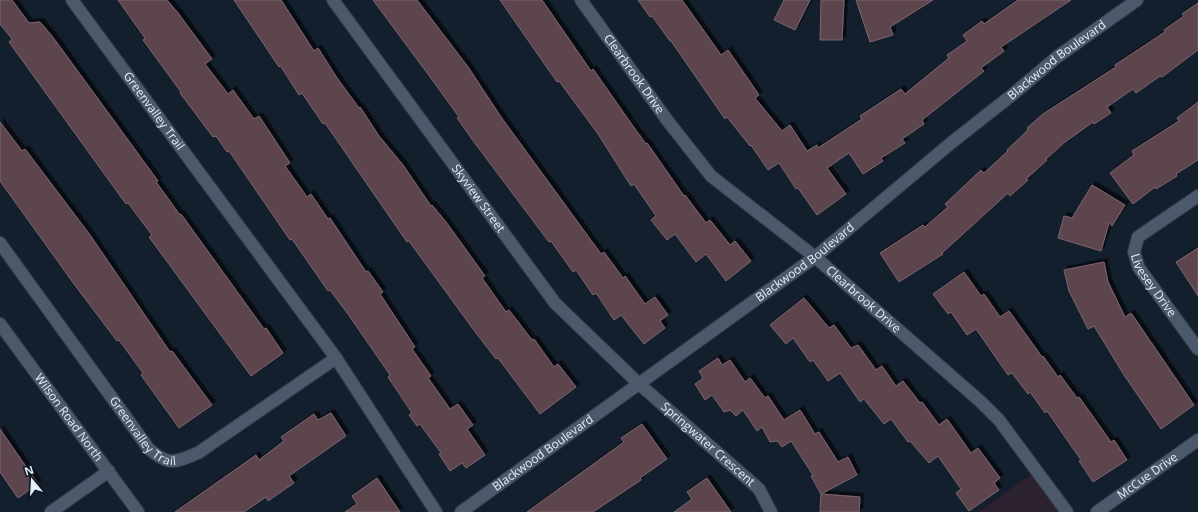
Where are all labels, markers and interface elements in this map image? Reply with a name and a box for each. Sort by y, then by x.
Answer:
street label: Blackwood Boulevard [1003,16,1109,104]
street label: Clearbrook Drive [600,30,669,117]
street label: Greenvalley Trail [120,68,189,153]
street label: Skyview Street [448,161,509,236]
street label: Blackwood Boulevard [752,219,858,305]
street label: Livesey Drive [1127,251,1181,320]
street label: Clearbrook Drive [823,261,905,337]
street label: Wilson Road North [31,370,107,465]
street label: Greenvalley Trail [106,393,177,469]
street label: Springwater Crescent [658,398,759,490]
street label: Blackwood Boulevard [489,410,597,495]
street label: McCue Drive [1113,448,1181,503]
north arrow [12,460,52,500]
text: N [22,461,35,479]

